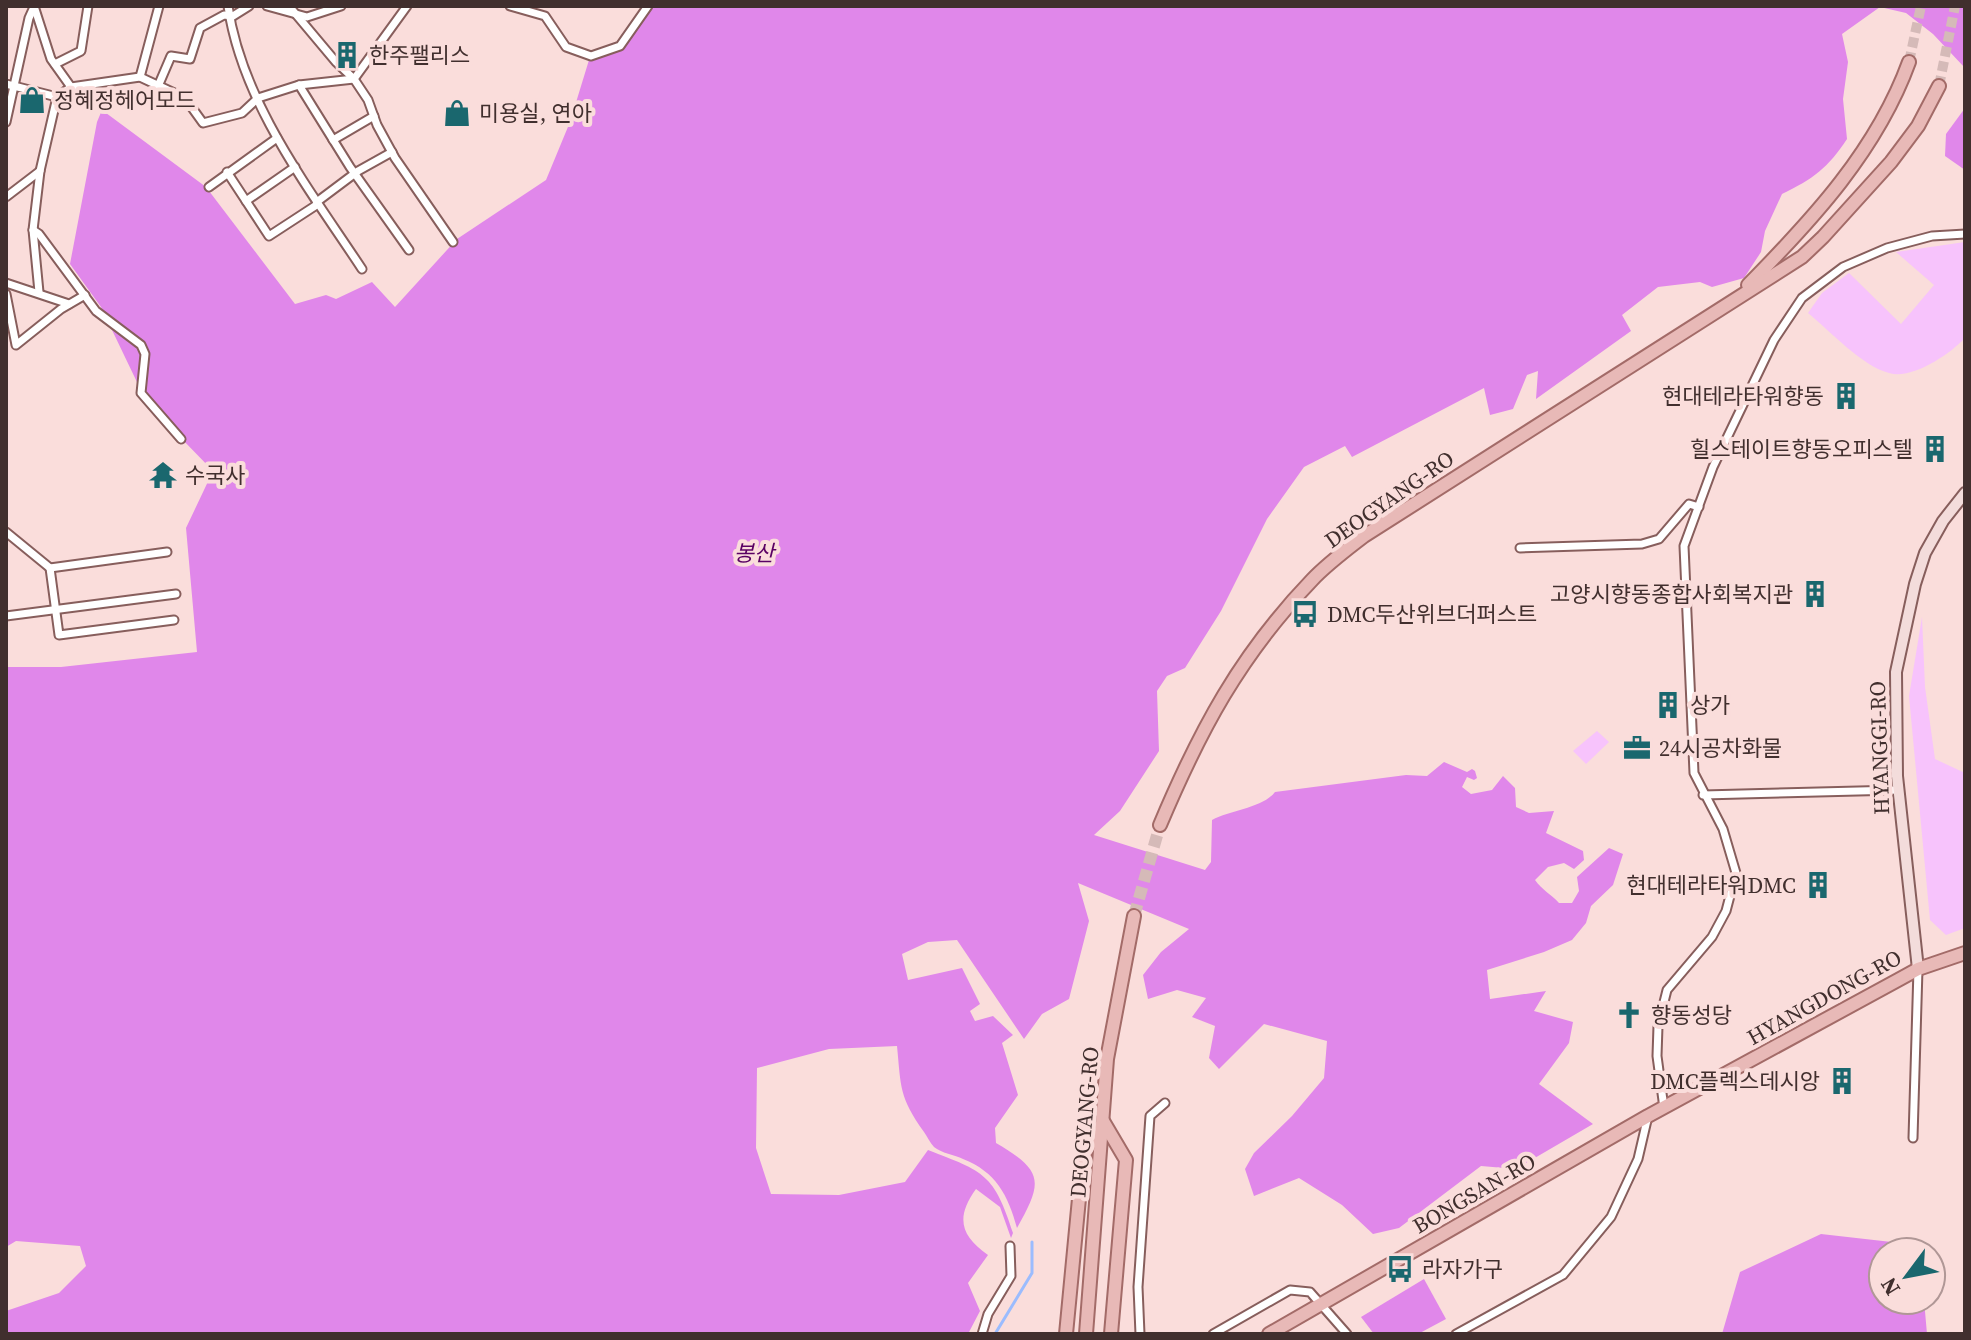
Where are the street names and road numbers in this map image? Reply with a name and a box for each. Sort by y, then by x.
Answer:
street label: DEOGYANG-RO [1318,443,1460,555]
street label: HYANGGI-RO [1862,681,1896,815]
street label: HYANGDONG-RO [1741,942,1907,1052]
street label: DEOGYANG-RO [1062,1045,1106,1199]
street label: BONGSAN-RO [1407,1146,1541,1240]

